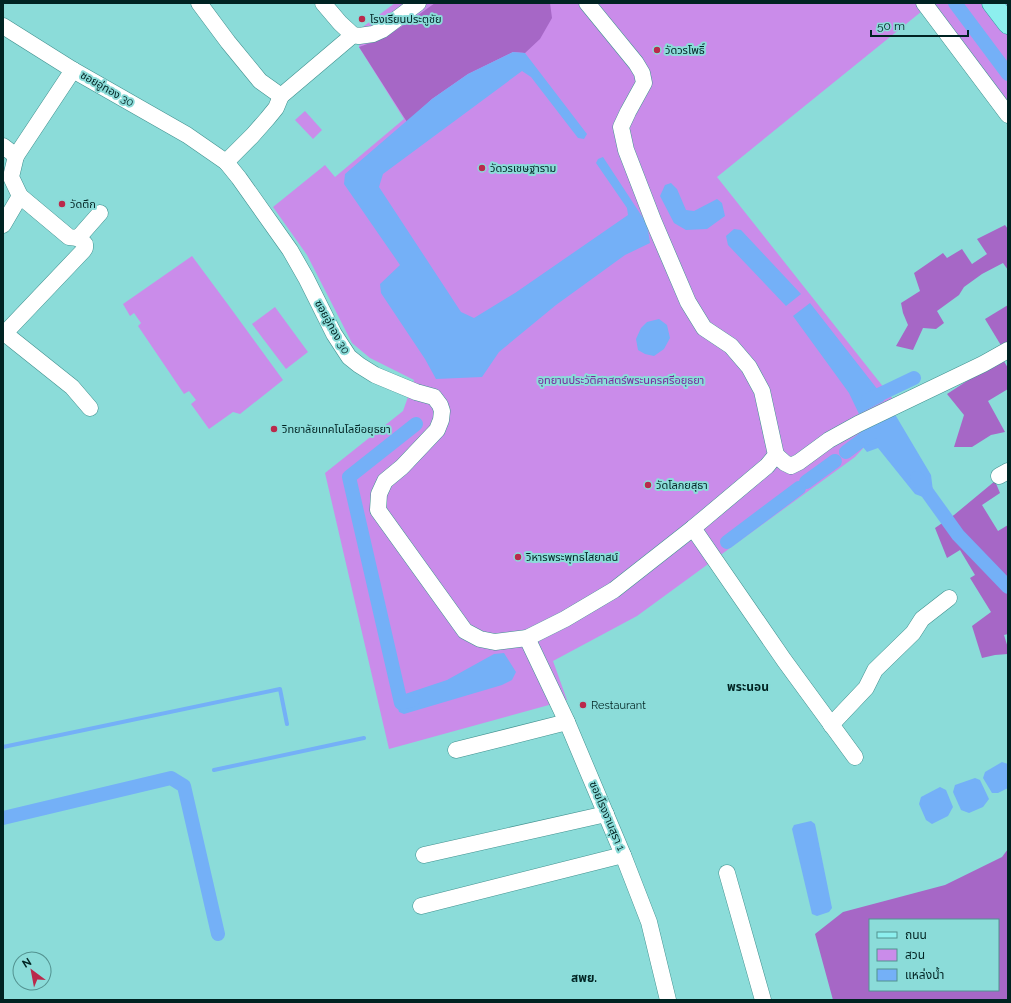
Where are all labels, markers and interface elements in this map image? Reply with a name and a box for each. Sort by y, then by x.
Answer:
scale bar [871,12,968,38]
place label: โรงเรียนประตูชัย [370,13,442,26]
marker: โรงเรียนประตูชัย [357,14,367,24]
text: 50 m [877,19,905,33]
place label: วัดวรโพธิ์ [665,43,705,57]
marker: วัดวรโพธิ์ [652,45,662,55]
street label: ซอยอู่ทอง 30 [78,68,136,110]
place label: วัดวรเชษฐาราม [490,162,556,175]
marker: วัดวรเชษฐาราม [477,163,487,173]
place label: วัดตึก [70,198,96,211]
marker: วัดตึก [57,199,67,209]
street label: ซอยอู่ทอง 30 [312,298,352,356]
park label: อุทยานประวัติศาสตร์พระนครศรีอยุธยา [538,374,704,387]
place label: วิทยาลัยเทคโนโลยีอยุธยา [282,423,391,436]
marker: วิทยาลัยเทคโนโลยีอยุธยา [269,424,279,434]
place label: วัดโลกยสุธา [656,479,708,492]
marker: วัดโลกยสุธา [643,480,653,490]
place label: วิหารพระพุทธไสยาสน์ [526,551,618,564]
marker: วิหารพระพุทธไสยาสน์ [513,552,523,562]
district label: พระนอน [727,680,769,694]
place label: Restaurant [591,699,646,712]
marker: Restaurant [578,700,588,710]
street label: ซอยโรงงานสุรา 1 [587,779,628,853]
legend [869,919,999,991]
text: ถนน [905,928,927,942]
text: สวน [905,948,925,962]
north arrow [12,951,52,991]
text: N [20,955,34,971]
text: แหล่งน้ำ [905,966,944,982]
district label: สพย. [571,971,597,985]

